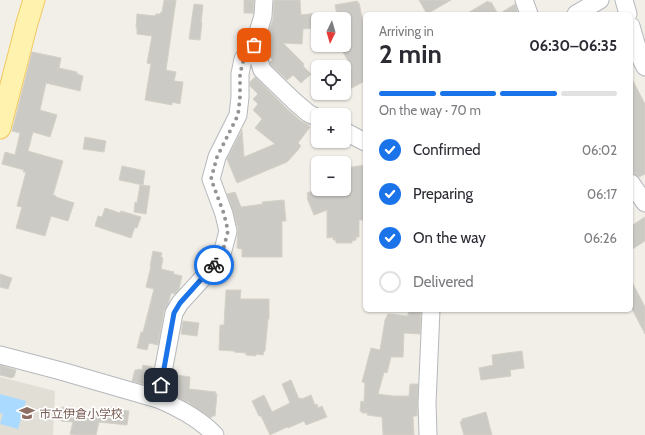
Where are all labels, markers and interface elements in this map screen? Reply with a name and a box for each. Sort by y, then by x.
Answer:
north arrow [311,12,351,52]
map controls [311,12,351,196]
text: Arriving in [379,23,434,39]
pin [237,28,271,62]
icon: bag [243,34,265,56]
text: 06:30–06:35 [529,37,617,55]
text: 2 min [379,38,442,70]
button: locate [311,60,351,100]
text: On the way · 70 m [379,102,481,118]
button: + [311,108,351,148]
icon: check [379,139,401,161]
text: Confirmed [413,141,481,159]
text: 06:02 [582,142,617,158]
button: − [311,156,351,196]
icon: check [379,183,401,205]
text: Preparing [413,185,473,203]
text: 06:17 [587,186,617,202]
icon: check [379,227,401,249]
text: On the way [413,229,486,247]
text: 06:26 [584,230,617,246]
courier [194,245,234,285]
icon: bike [203,254,225,276]
text: Delivered [413,273,474,291]
pin [144,368,178,402]
icon: home [150,374,172,396]
school or university icon: 市立伊倉小学校 [18,404,36,422]
place label: 市立伊倉小学校 [39,406,123,421]

